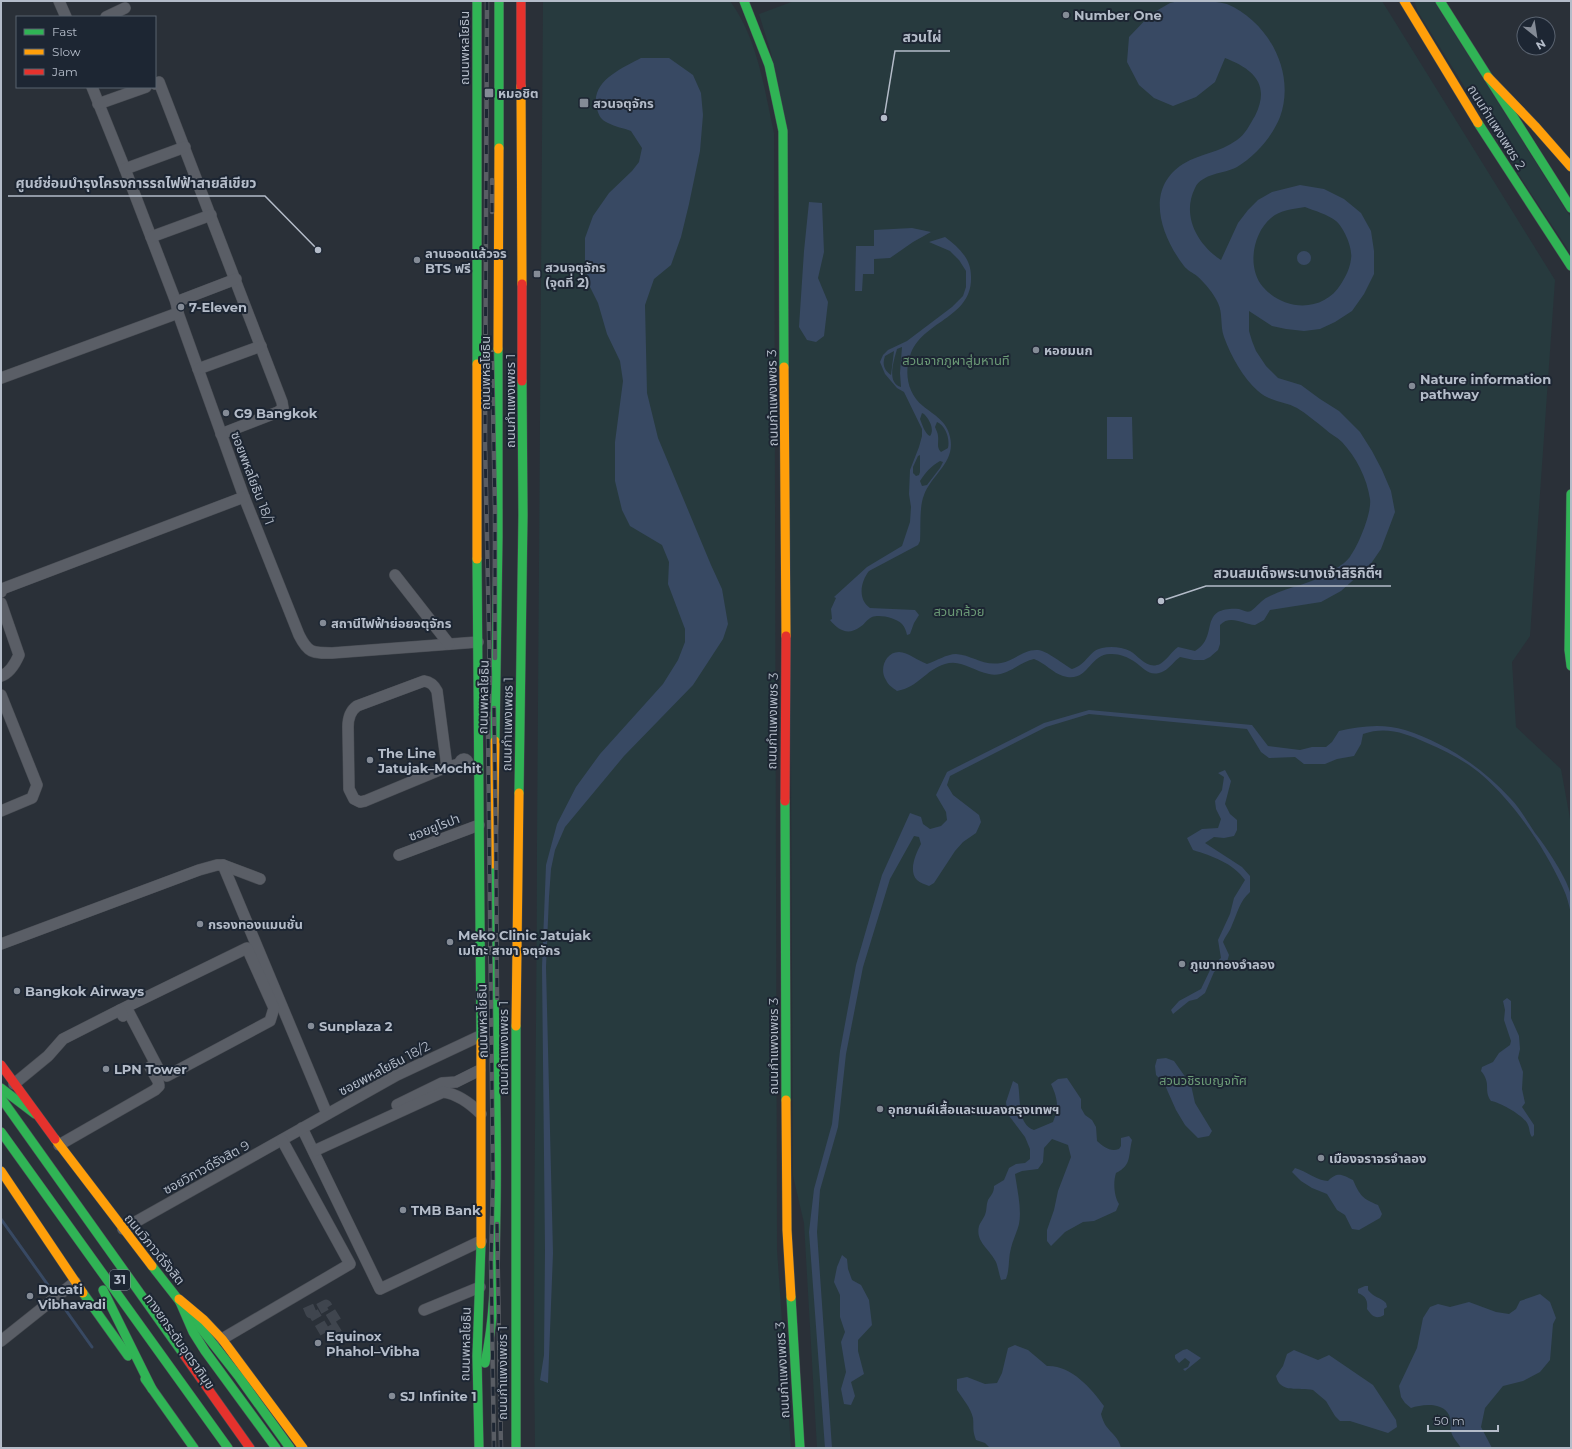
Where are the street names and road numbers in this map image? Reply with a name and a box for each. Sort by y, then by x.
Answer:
street label: ถนนพหลโยธิน [456,11,472,85]
street label: ถนนกำแพงเพชร 2 [1465,82,1529,172]
street label: ถนนพหลโยธิน [477,336,493,410]
street label: ถนนกำแพงเพชร 3 [763,349,781,447]
street label: ถนนกำแพงเพชร 1 [502,354,518,448]
street label: ซอยพหลโยธิน 18/1 [228,429,278,527]
street label: ถนนพหลโยธิน [474,660,492,734]
street label: ถนนกำแพงเพชร 3 [763,672,781,770]
street label: ถนนกำแพงเพชร 1 [498,677,516,771]
street label: ซอยยูโรปา [406,810,462,844]
street label: ถนนพหลโยธิน [473,984,491,1058]
street label: ถนนกำแพงเพชร 3 [765,998,781,1094]
street label: ถนนกำแพงเพชร 1 [495,1001,511,1095]
street label: ซอยพหลโยธิน 18/2 [336,1037,432,1099]
street label: ซอยวิภาวดีรังสิต 9 [160,1137,252,1197]
street label: ถนนวิภาวดีรังสิต [121,1210,189,1288]
road number: 31 [110,1270,130,1290]
street label: ทางยกระดับอุตราภิมุข [141,1290,219,1392]
street label: ถนนพหลโยธิน [456,1307,474,1381]
street label: ถนนกำแพงเพชร 3 [771,1321,793,1419]
street label: ถนนกำแพงเพชร 1 [494,1326,510,1420]

